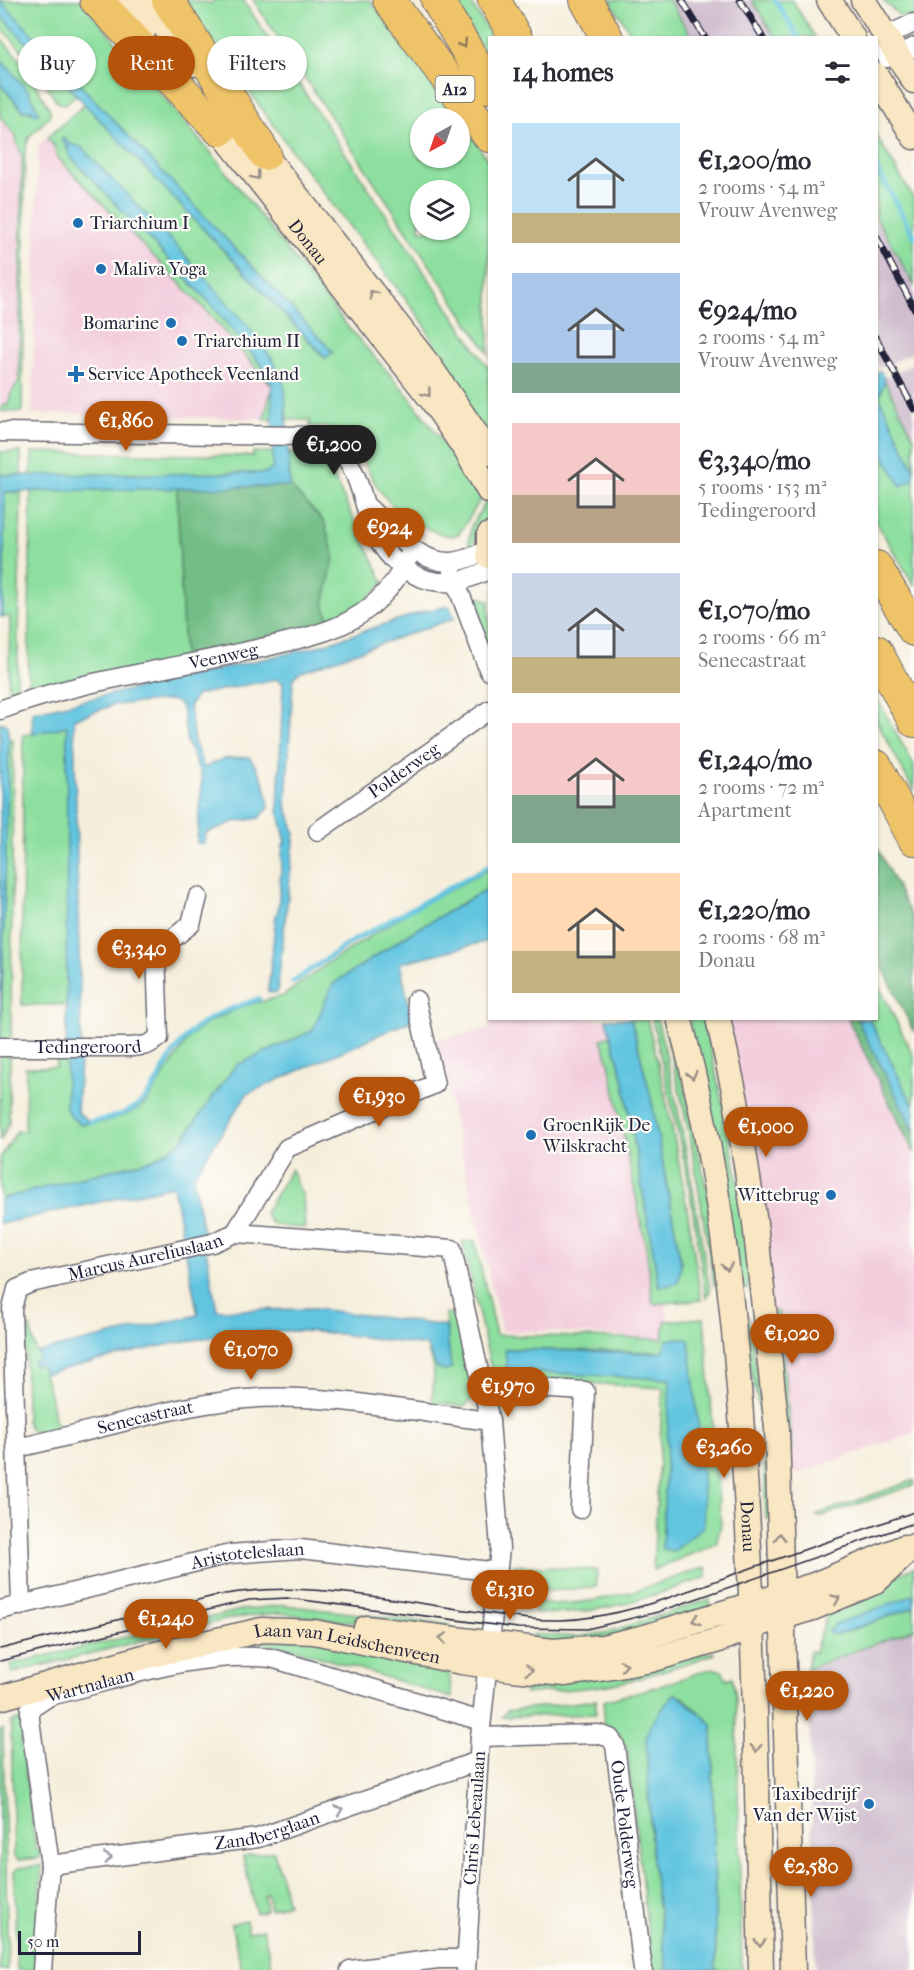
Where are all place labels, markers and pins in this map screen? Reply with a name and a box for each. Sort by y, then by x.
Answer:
place label: Triarchium I [90,213,189,234]
marker: Triarchium I [71,216,85,230]
place label: Maliva Yoga [113,259,207,280]
marker: Maliva Yoga [94,262,108,276]
place label: Bomarine [83,313,159,334]
marker: Bomarine [164,316,178,330]
place label: Triarchium II [194,331,300,352]
marker: Triarchium II [175,334,189,348]
place label: Service Apotheek Veenland [88,364,299,385]
marker: Service Apotheek Veenland [69,367,83,381]
pin: €1,860 [77,401,175,452]
pin: €1,200 [285,425,383,476]
pin: €924 [353,508,425,559]
pin: €3,340 [90,929,188,980]
pin: €1,930 [330,1077,428,1128]
pin: €1,000 [717,1107,815,1158]
place label: GroenRijk De Wilskracht [542,1115,650,1157]
marker: GroenRijk De Wilskracht [524,1128,538,1142]
place label: Wittebrug [737,1185,819,1206]
marker: Wittebrug [824,1188,838,1202]
pin: €1,020 [743,1314,841,1365]
pin: €1,070 [202,1330,300,1381]
pin: €1,970 [459,1367,557,1418]
pin: €3,260 [675,1428,773,1479]
pin: €1,310 [461,1570,559,1621]
pin: €1,240 [117,1599,215,1650]
pin: €1,220 [758,1671,856,1722]
place label: Taxibedrijf Van der Wijst [752,1784,861,1826]
marker: Taxibedrijf Van der Wijst [862,1797,876,1811]
pin: €2,580 [762,1847,860,1898]

